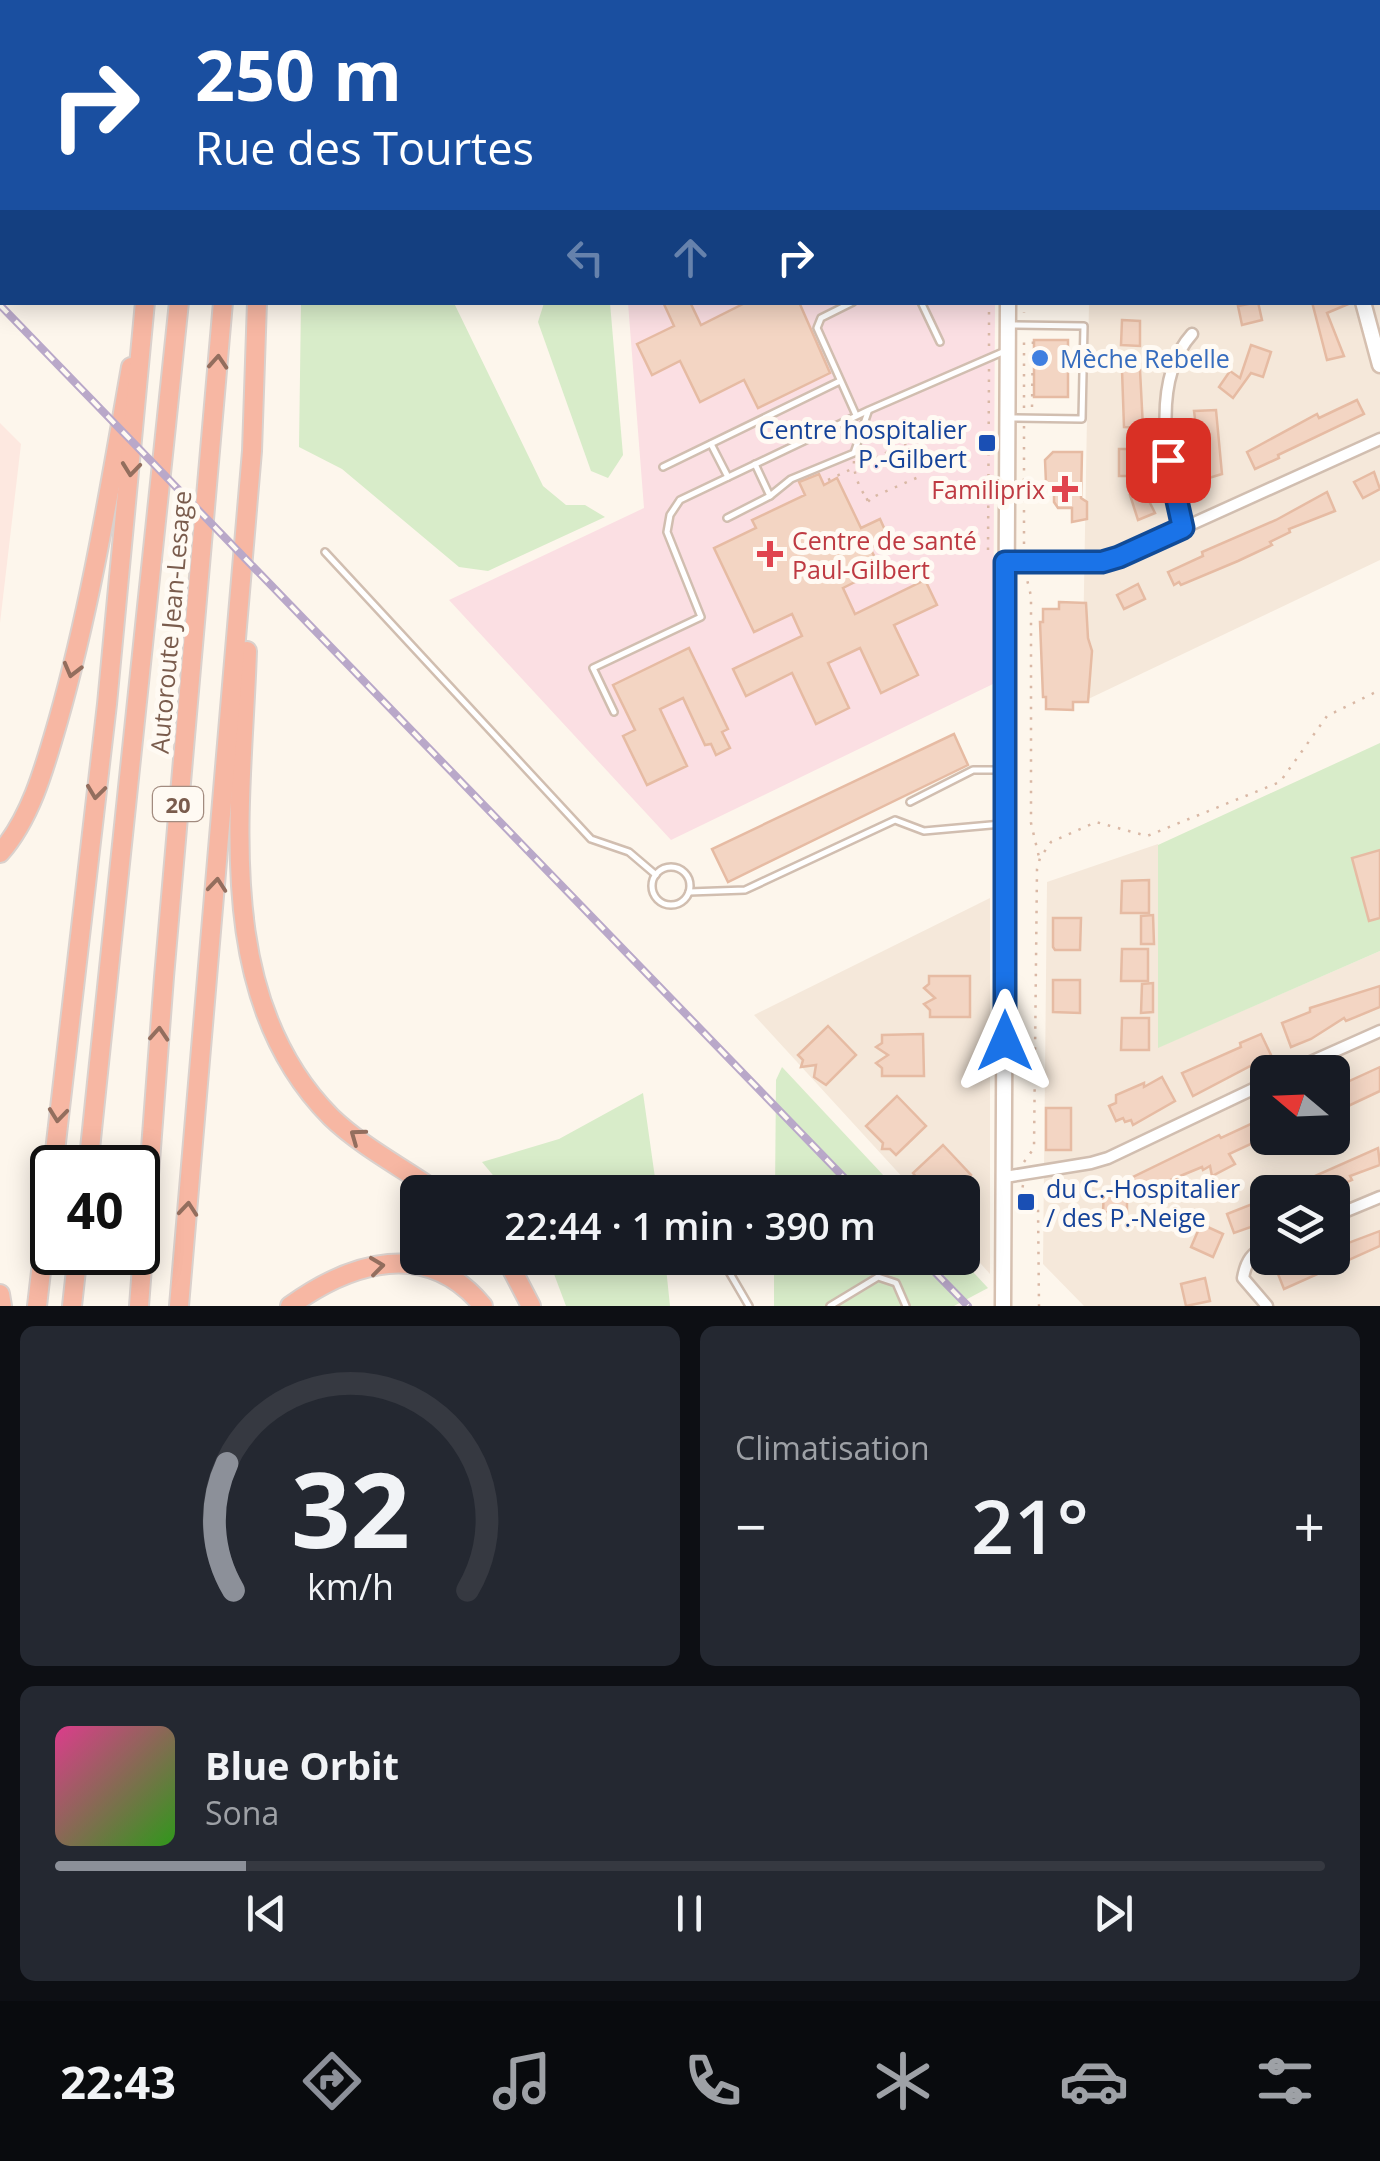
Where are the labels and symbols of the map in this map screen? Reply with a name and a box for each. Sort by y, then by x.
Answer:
place label: Mèche Rebelle [1060,341,1230,375]
marker: Mèche Rebelle [1029,347,1051,369]
one-way arrow [207,353,229,369]
place label: Centre hospitalier P.-Gilbert [759,412,967,475]
pin [1126,418,1211,503]
marker: Centre hospitalier P.-Gilbert [976,432,998,454]
one-way arrow [121,462,142,478]
place label: Familiprix [931,472,1045,506]
marker: Familiprix [1054,478,1076,500]
street label: Autoroute Jean-Lesage [142,489,198,755]
place label: Centre de santé Paul-Gilbert [792,523,977,586]
marker: Centre de santé Paul-Gilbert [757,541,783,567]
one-way arrow [63,661,84,678]
one-way arrow [86,785,107,801]
road number: 20 [153,787,203,821]
one-way arrow [205,877,227,893]
position arrow [953,989,1057,1093]
one-way arrow [148,1026,170,1042]
north arrow [1250,1055,1350,1155]
one-way arrow [48,1108,69,1124]
one-way arrow [350,1131,368,1148]
speed limit sign: 40 [30,1145,160,1275]
place label: du C.-Hospitalier / des P.-Neige [1046,1171,1240,1234]
marker: du C.-Hospitalier / des P.-Neige [1015,1191,1037,1213]
one-way arrow [176,1200,198,1216]
one-way arrow [369,1256,385,1277]

